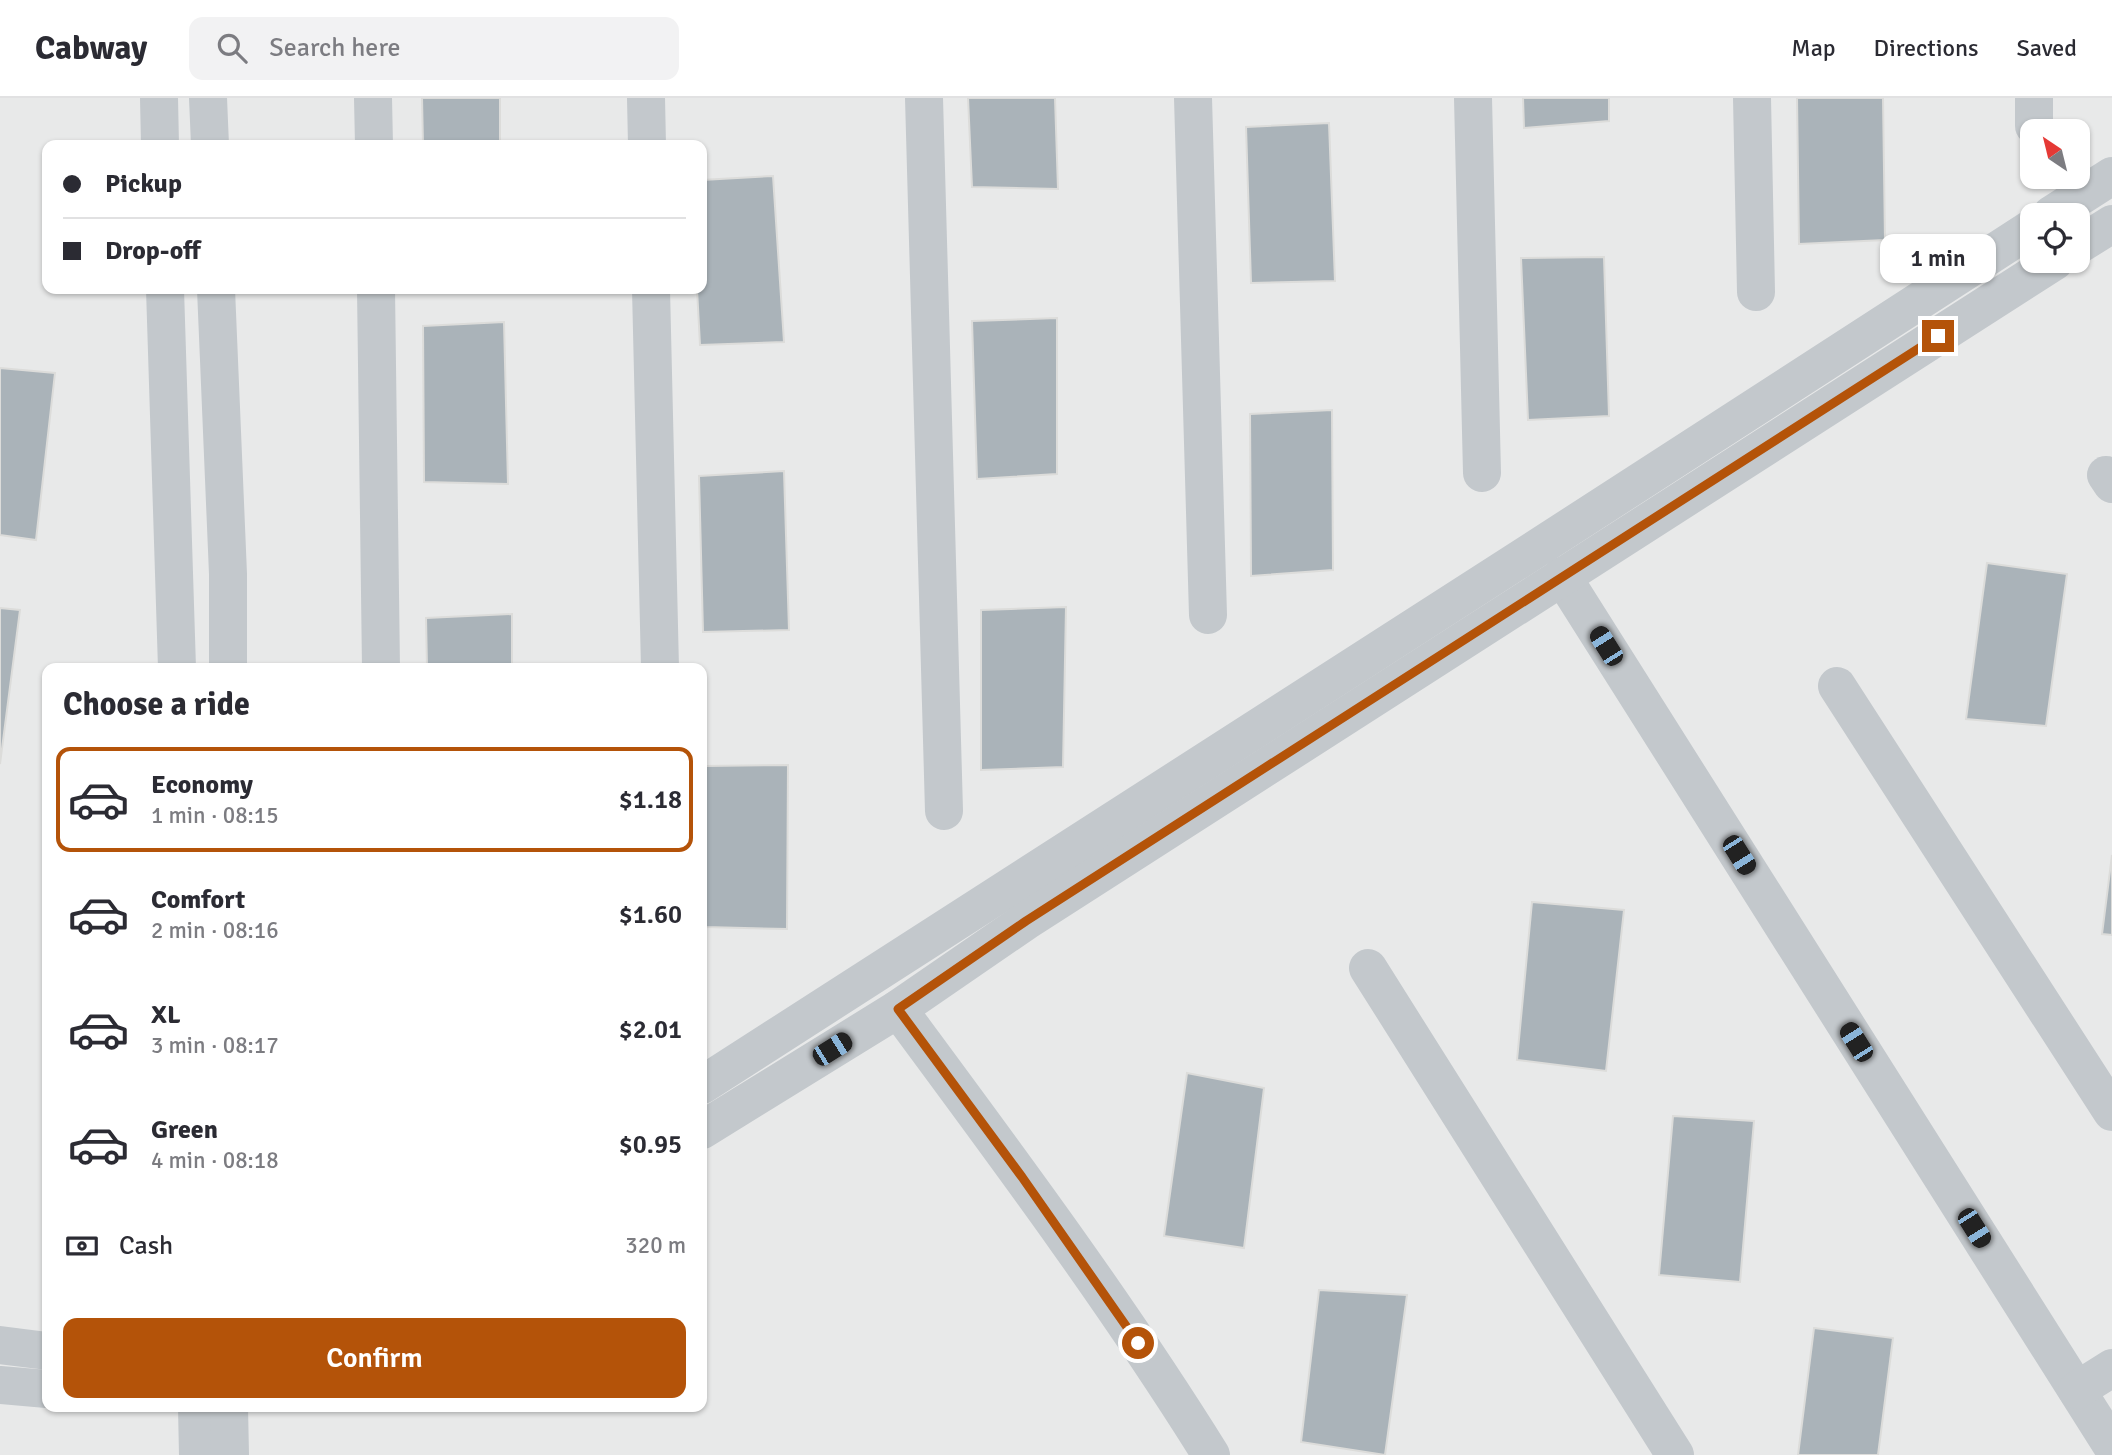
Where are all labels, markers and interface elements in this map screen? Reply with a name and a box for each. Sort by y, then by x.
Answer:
search box [189,17,679,80]
text: Cabway [35,28,147,69]
icon: search [213,29,251,67]
text: Search here [269,32,400,64]
text: Map [1791,33,1836,63]
text: Directions [1874,33,1979,63]
text: Saved [2017,33,2077,63]
north arrow [2020,119,2090,189]
map controls [2020,119,2090,273]
text: Pickup [105,168,182,200]
button: locate [2020,203,2090,273]
callout: 1 min [1880,234,1996,284]
text: Drop-off [105,235,201,267]
text: 1 min [1910,244,1966,273]
route end [1922,320,1954,352]
car [1586,623,1627,669]
text: Choose a ride [63,685,250,724]
icon: car [67,768,130,831]
text: Economy [151,769,253,801]
text: $1.18 [619,784,682,816]
text: 1 min · 08:15 [151,801,279,830]
car [1719,832,1760,878]
icon: car [67,883,130,946]
text: Comfort [151,884,245,916]
text: $1.60 [619,899,682,931]
text: 2 min · 08:16 [151,916,279,945]
icon: car [67,998,130,1061]
text: XL [151,999,181,1031]
text: $2.01 [619,1014,682,1046]
car [1836,1019,1877,1065]
car [809,1029,856,1069]
text: 3 min · 08:17 [151,1031,279,1060]
icon: car [67,1113,130,1176]
text: Green [151,1114,218,1146]
text: $0.95 [619,1129,682,1161]
text: 4 min · 08:18 [151,1146,279,1175]
car [1954,1205,1995,1251]
icon: cash [63,1227,101,1265]
text: Cash [119,1230,173,1262]
text: 320 m [625,1231,686,1260]
button: Confirm [63,1318,686,1398]
route start [1122,1327,1154,1359]

